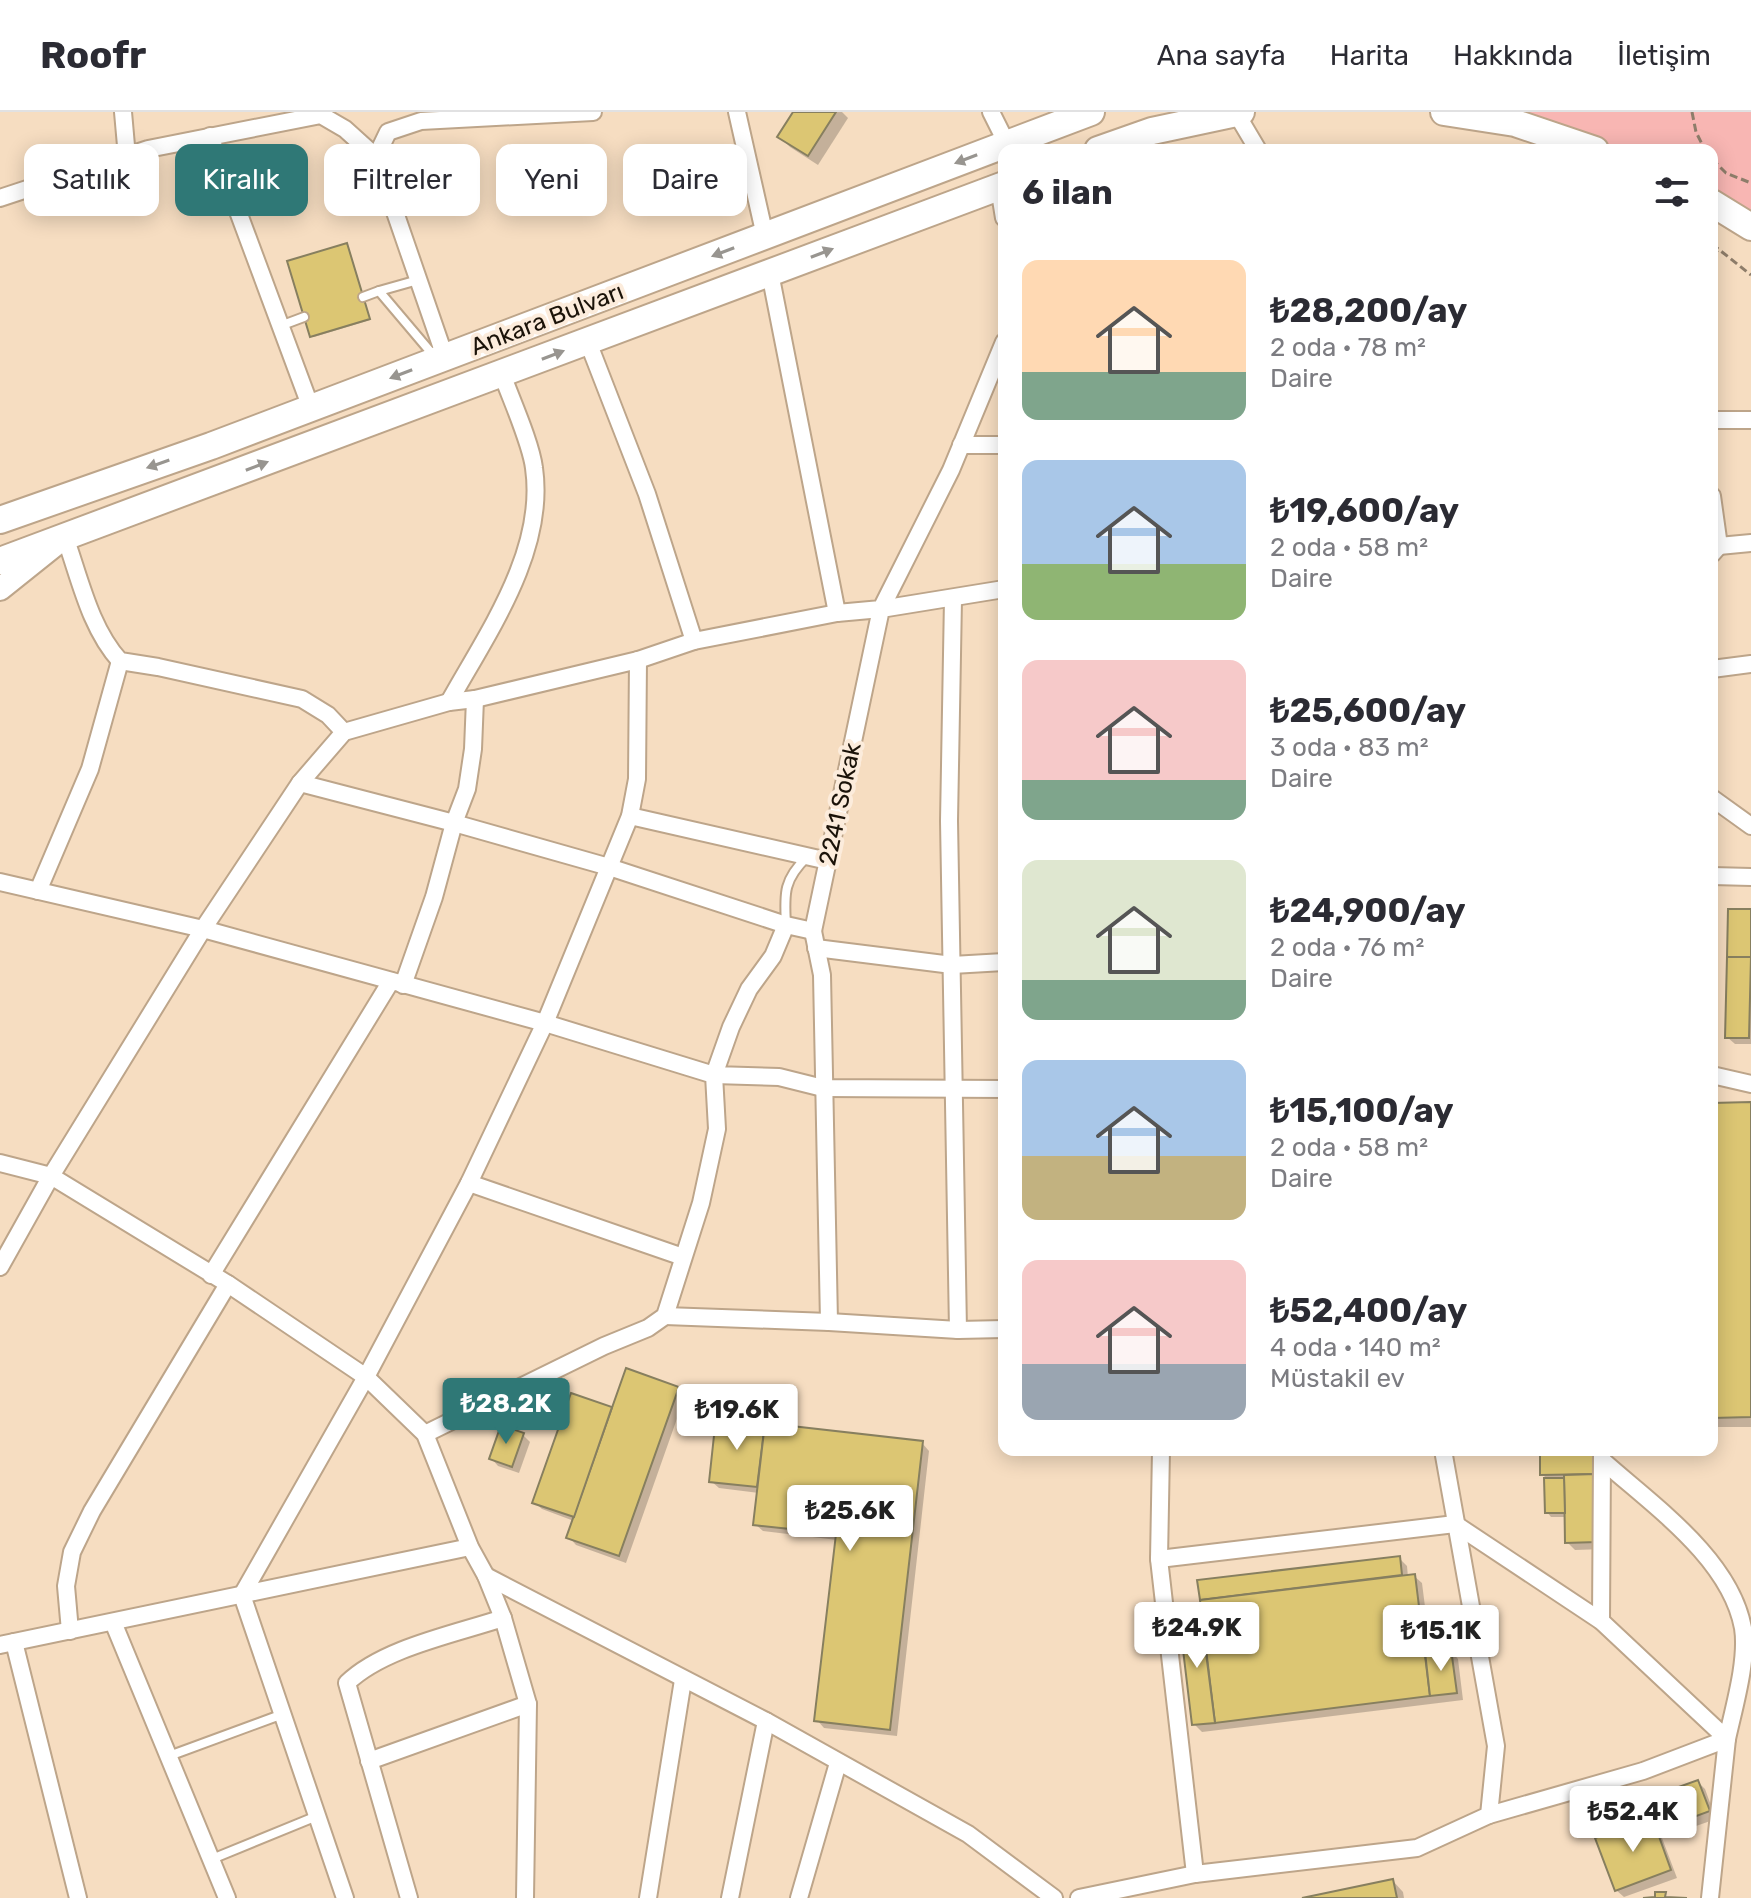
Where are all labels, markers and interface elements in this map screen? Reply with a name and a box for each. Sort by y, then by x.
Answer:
text: Roofr [40,32,146,78]
text: Ana sayfa [1157,39,1286,72]
text: Harita [1330,39,1409,72]
text: Hakkında [1453,39,1573,72]
text: İletişim [1617,39,1711,72]
chip: Satılık [24,144,159,216]
chip: Kiralık [175,144,308,216]
chip: Filtreler [324,144,480,216]
chip: Yeni [496,144,607,216]
chip: Daire [623,144,747,216]
one-way arrow [954,153,978,166]
icon: filters [1650,170,1694,214]
text: 6 ilan [1022,172,1113,213]
one-way arrow [711,246,735,259]
one-way arrow [810,247,834,259]
street label: Ankara Bulvarı [467,277,627,361]
text: ₺28,200/ay [1270,290,1467,331]
icon: home [1086,292,1182,388]
text: 2 oda · 78 m² [1270,332,1426,363]
one-way arrow [541,348,565,361]
text: Daire [1270,363,1333,394]
one-way arrow [389,368,413,381]
one-way arrow [145,459,169,471]
one-way arrow [245,459,269,472]
text: ₺19,600/ay [1270,490,1459,531]
icon: home [1086,492,1182,588]
text: 2 oda · 58 m² [1270,532,1428,563]
text: Daire [1270,563,1333,594]
text: ₺25,600/ay [1270,690,1466,731]
icon: home [1086,692,1182,788]
text: 3 oda · 83 m² [1270,732,1429,763]
street label: 2241 Sokak [813,739,867,868]
text: Daire [1270,763,1333,794]
text: ₺24,900/ay [1270,890,1466,931]
icon: home [1086,892,1182,988]
text: 2 oda · 76 m² [1270,932,1424,963]
text: Daire [1270,963,1333,994]
text: ₺15,100/ay [1270,1090,1454,1131]
icon: home [1086,1092,1182,1188]
text: 2 oda · 58 m² [1270,1132,1428,1163]
text: Daire [1270,1163,1333,1194]
text: ₺52,400/ay [1270,1290,1467,1331]
icon: home [1086,1292,1182,1388]
text: 4 oda · 140 m² [1270,1332,1441,1363]
text: Müstakil ev [1270,1363,1405,1394]
pin: ₺28.2K [441,1378,571,1446]
pin: ₺19.6K [672,1384,802,1452]
text: ₺28.2K [461,1388,551,1419]
text: ₺19.6K [695,1394,779,1425]
pin: ₺25.6K [785,1485,915,1553]
text: ₺25.6K [805,1495,895,1526]
pin: ₺24.9K [1132,1602,1262,1670]
pin: ₺15.1K [1376,1605,1506,1673]
text: ₺24.9K [1152,1612,1242,1643]
text: ₺15.1K [1401,1615,1481,1646]
pin: ₺52.4K [1568,1786,1698,1854]
text: ₺52.4K [1588,1796,1678,1827]

